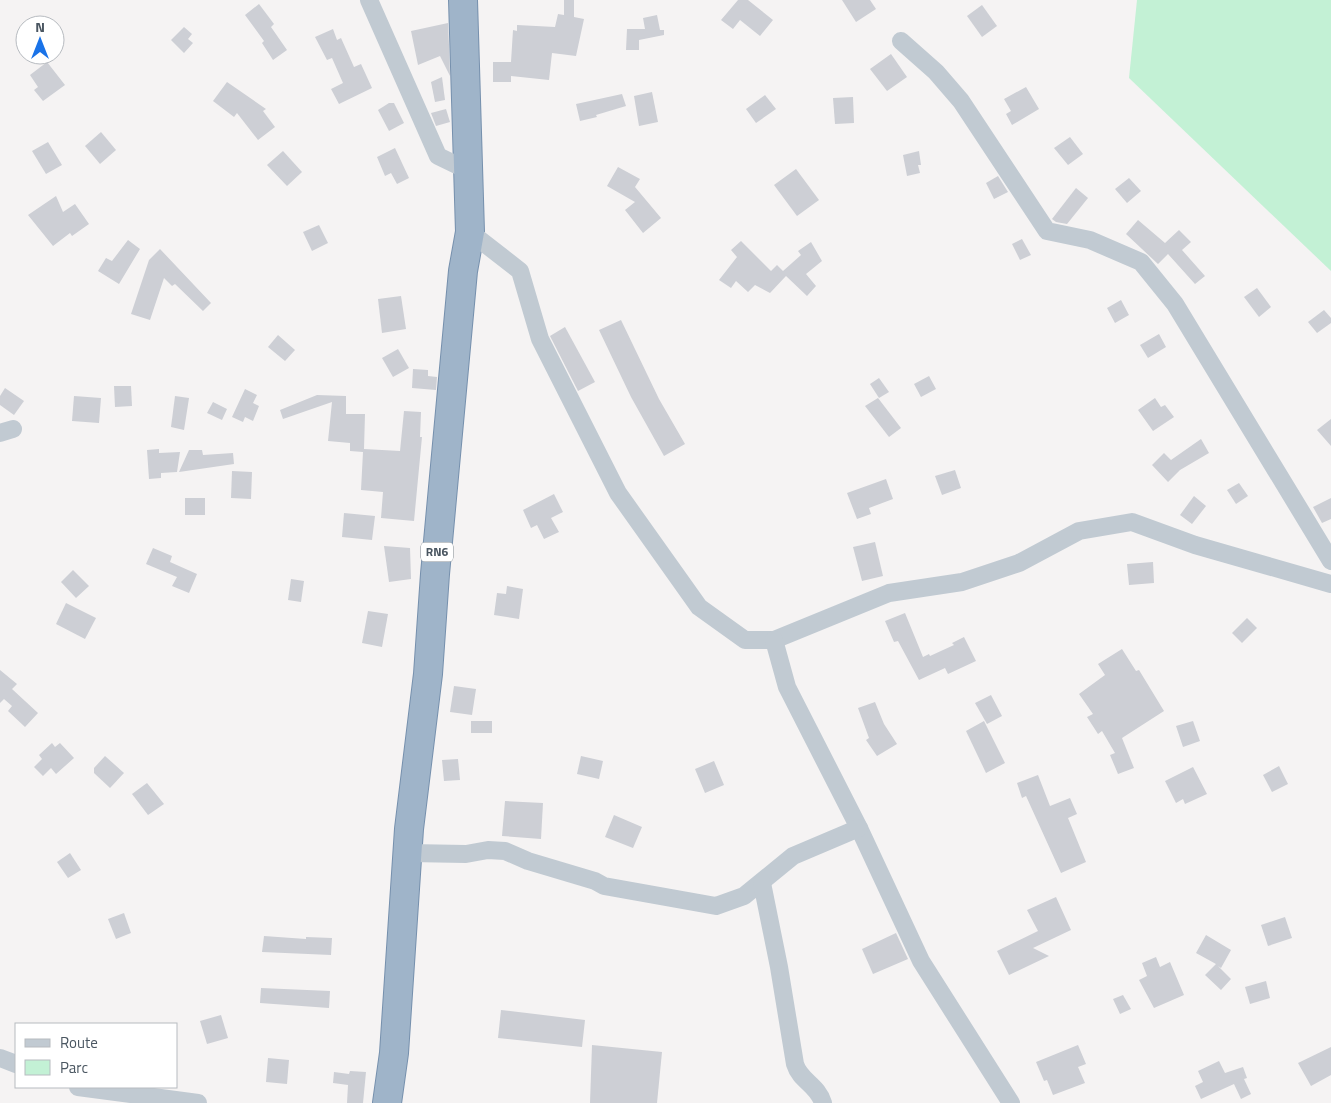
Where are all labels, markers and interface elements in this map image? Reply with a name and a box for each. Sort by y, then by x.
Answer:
north arrow [15,15,65,65]
text: N [35,16,45,37]
road number: RN6 [421,542,453,562]
legend [15,1023,178,1088]
text: Route [60,1031,98,1054]
text: Parc [60,1056,88,1079]

